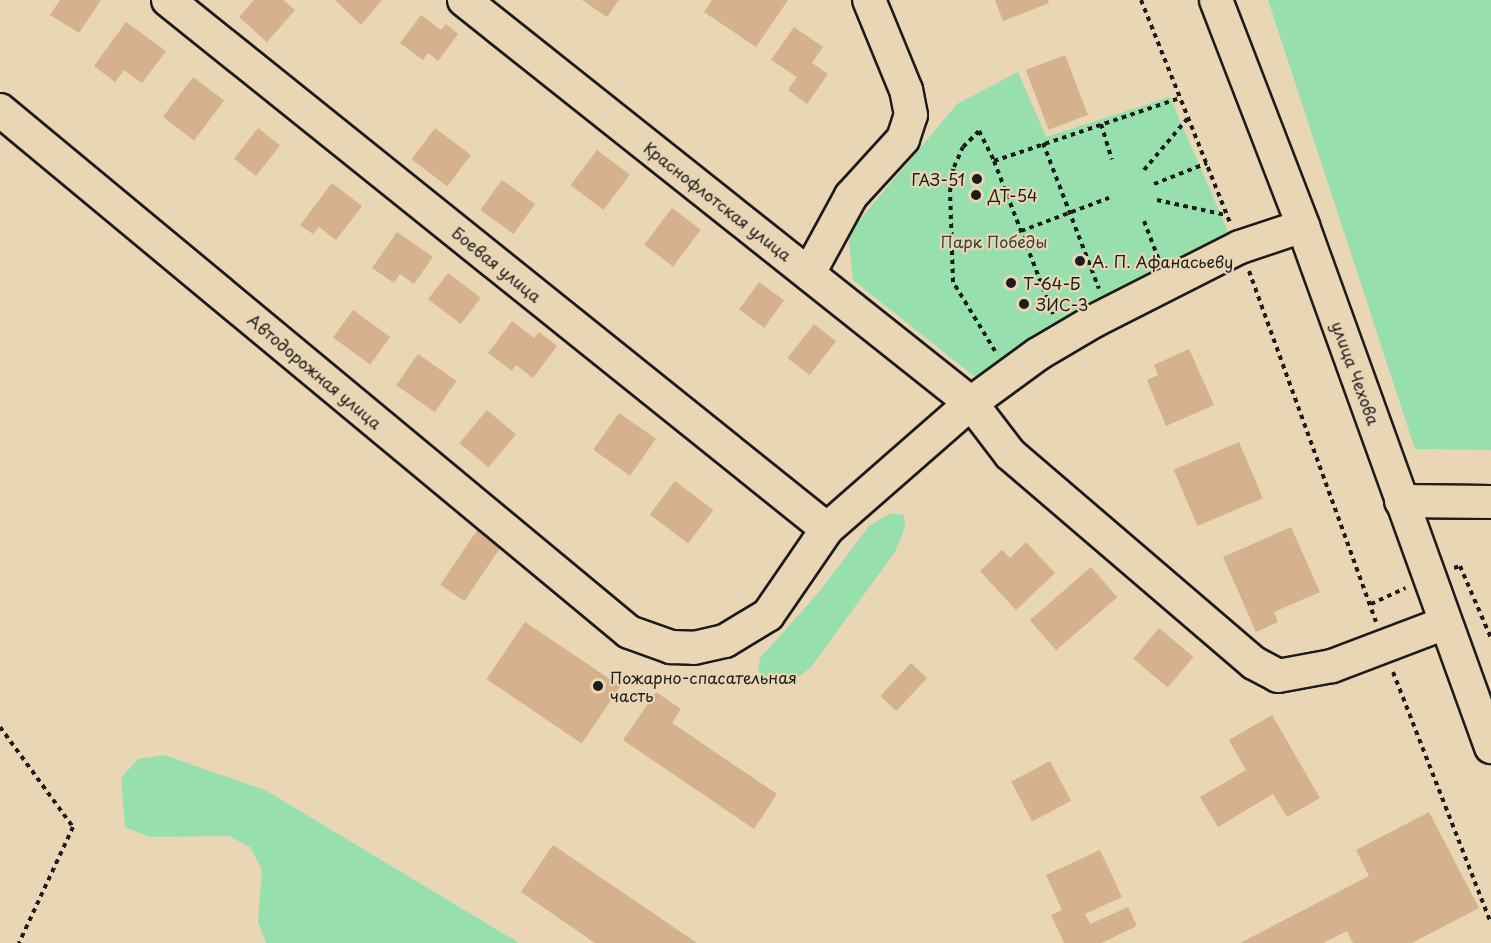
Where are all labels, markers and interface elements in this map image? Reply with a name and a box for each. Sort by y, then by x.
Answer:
street label: Краснофлотская улица [640,137,796,265]
place label: ГАЗ-51 [911,169,965,189]
marker: ГАЗ-51 [970,172,984,186]
place label: ДТ-54 [988,185,1038,205]
marker: ДТ-54 [969,188,983,202]
street label: Боевая улица [449,222,545,306]
park label: Парк Победы [941,231,1047,251]
place label: А. П. Афанасьеву [1092,251,1234,271]
marker: А. П. Афанасьеву [1073,254,1087,268]
place label: Т-64-Б [1023,273,1081,293]
marker: Т-64-Б [1004,276,1018,290]
place label: ЗИС-3 [1036,294,1088,314]
marker: ЗИС-3 [1017,297,1031,311]
street label: Автодорожная улица [244,309,386,433]
street label: улица Чехова [1328,318,1384,428]
place label: Пожарно-спасательная часть [610,667,797,705]
marker: Пожарно-спасательная часть [591,679,605,693]

